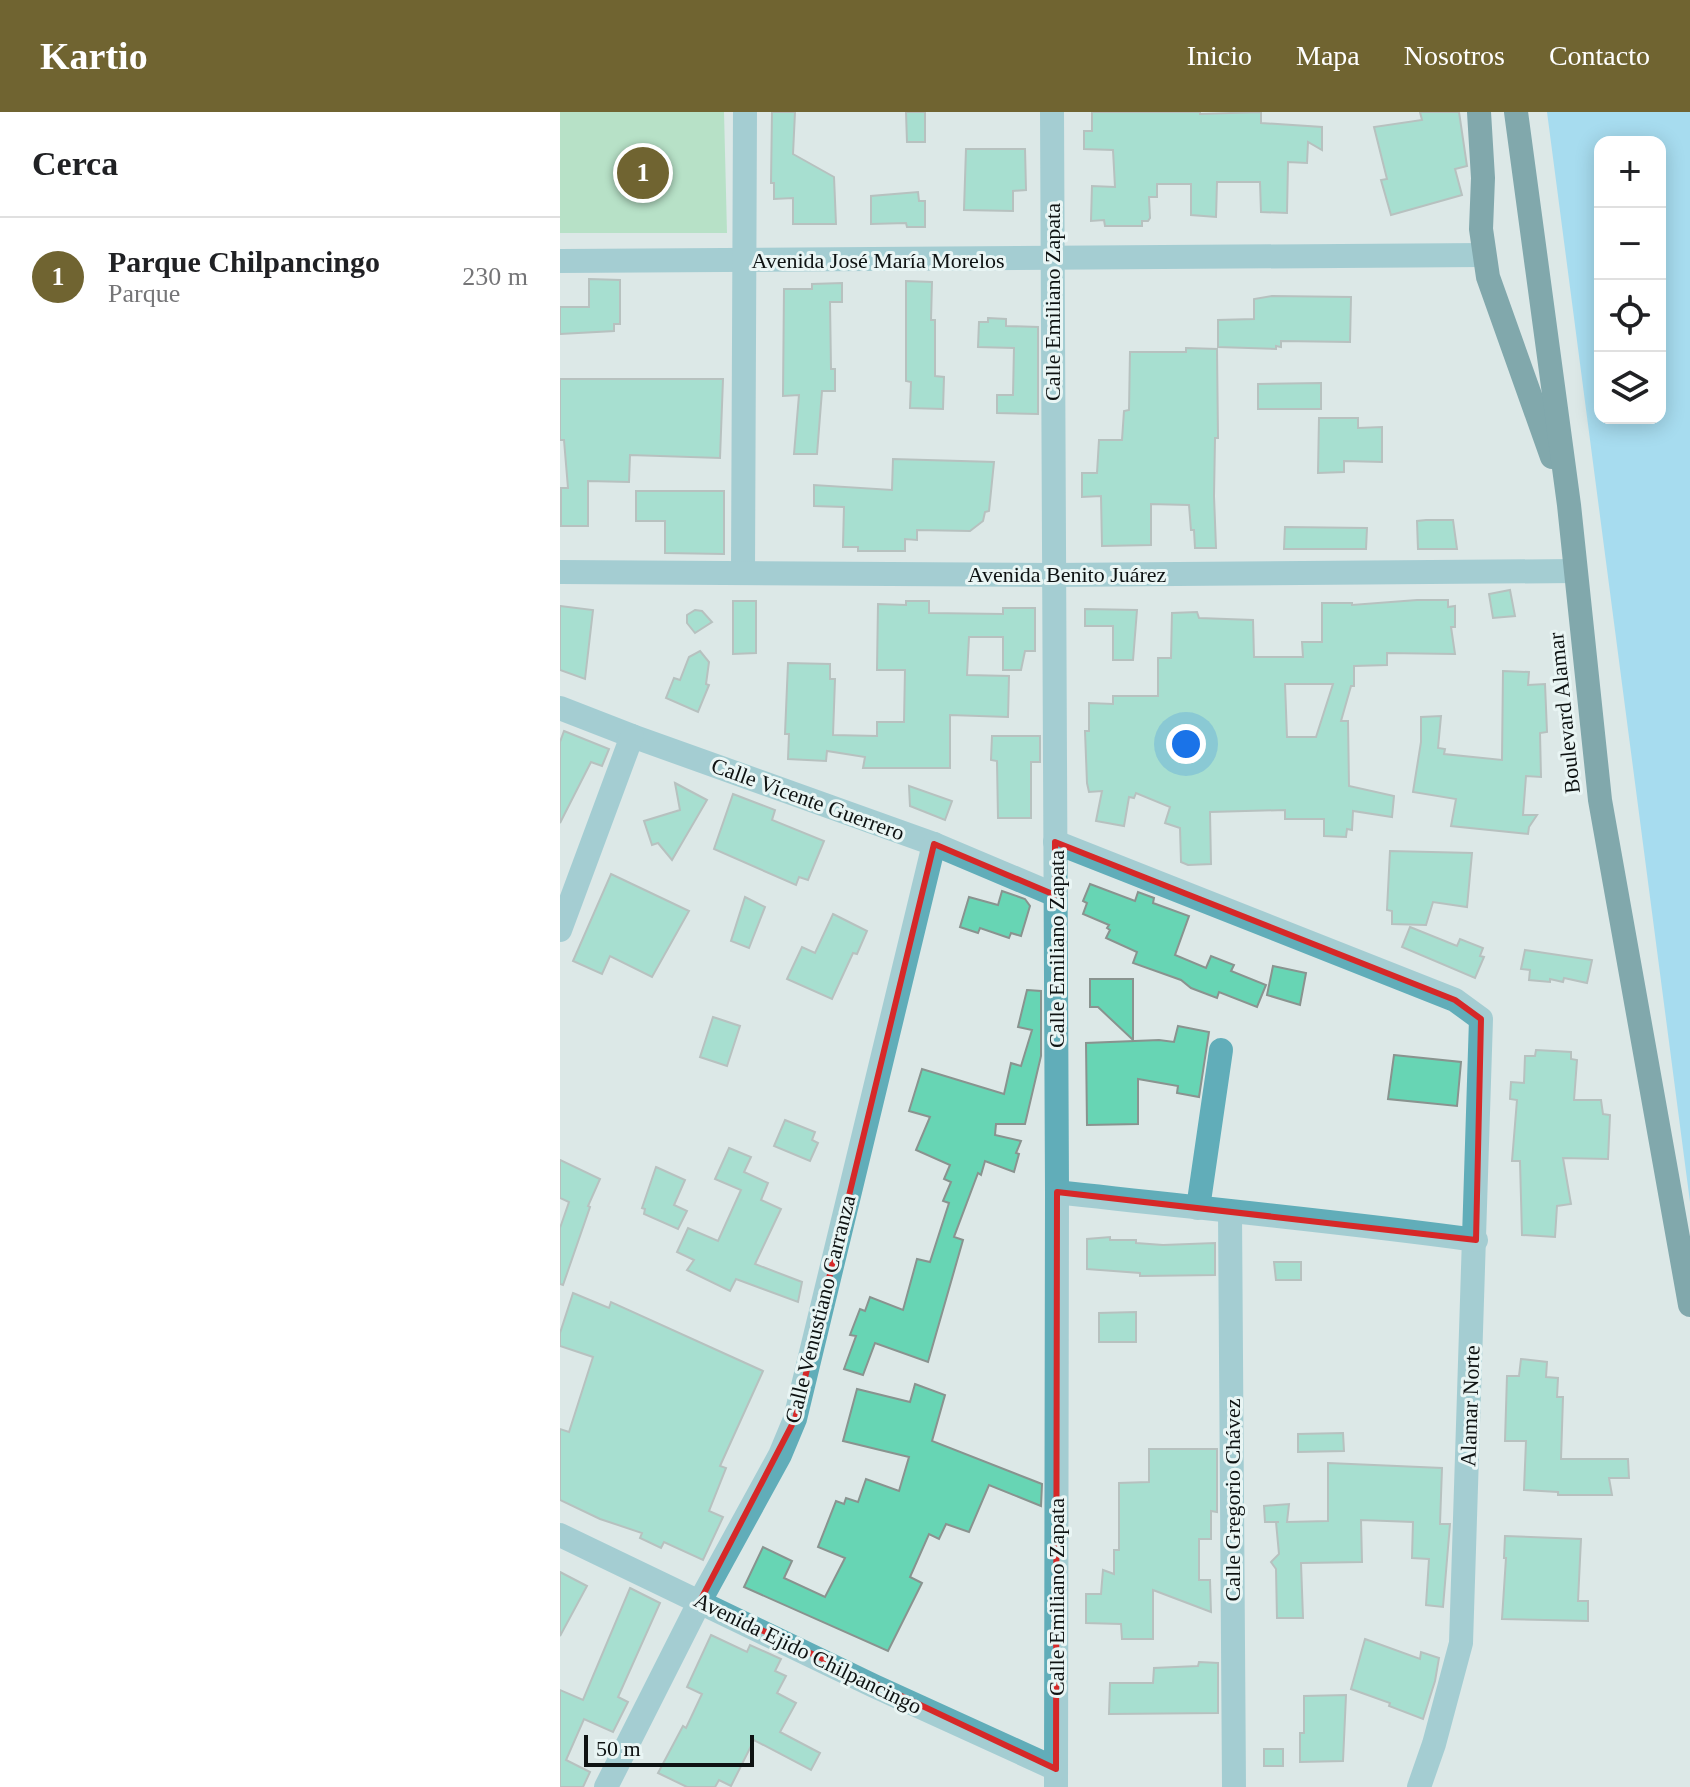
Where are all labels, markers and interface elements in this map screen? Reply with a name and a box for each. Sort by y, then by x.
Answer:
text: Kartio [40,35,148,77]
text: Inicio [1187,40,1252,71]
text: Mapa [1296,40,1360,71]
text: Nosotros [1404,40,1505,71]
text: Contacto [1549,40,1650,71]
map controls [1594,136,1666,424]
button: + [1594,136,1666,208]
pin: 1 [617,143,669,203]
text: Cerca [32,145,118,182]
street label: Calle Emiliano Zapata [1040,203,1065,401]
button: − [1594,208,1666,280]
text: Parque Chilpancingo [108,245,380,278]
street label: Avenida José María Morelos [751,248,1005,273]
text: 1 [52,262,65,291]
text: 230 m [462,262,528,291]
text: Parque [108,279,180,308]
button: locate [1594,280,1666,352]
button: layers [1594,352,1666,424]
street label: Avenida Benito Juárez [968,562,1167,587]
street label: Boulevard Alamar [1543,631,1585,795]
your location [1166,724,1206,764]
street label: Calle Vicente Guerrero [708,752,908,846]
street label: Calle Emiliano Zapata [1044,850,1069,1048]
street label: Calle Venustiano Carranza [780,1192,861,1426]
street label: Alamar Norte [1455,1345,1485,1467]
street label: Calle Gregorio Chávez [1220,1398,1245,1601]
street label: Calle Emiliano Zapata [1044,1498,1069,1696]
street label: Avenida Ejido Chilpancingo [690,1587,926,1719]
scale bar [584,1731,754,1767]
text: 50 m [596,1736,641,1761]

